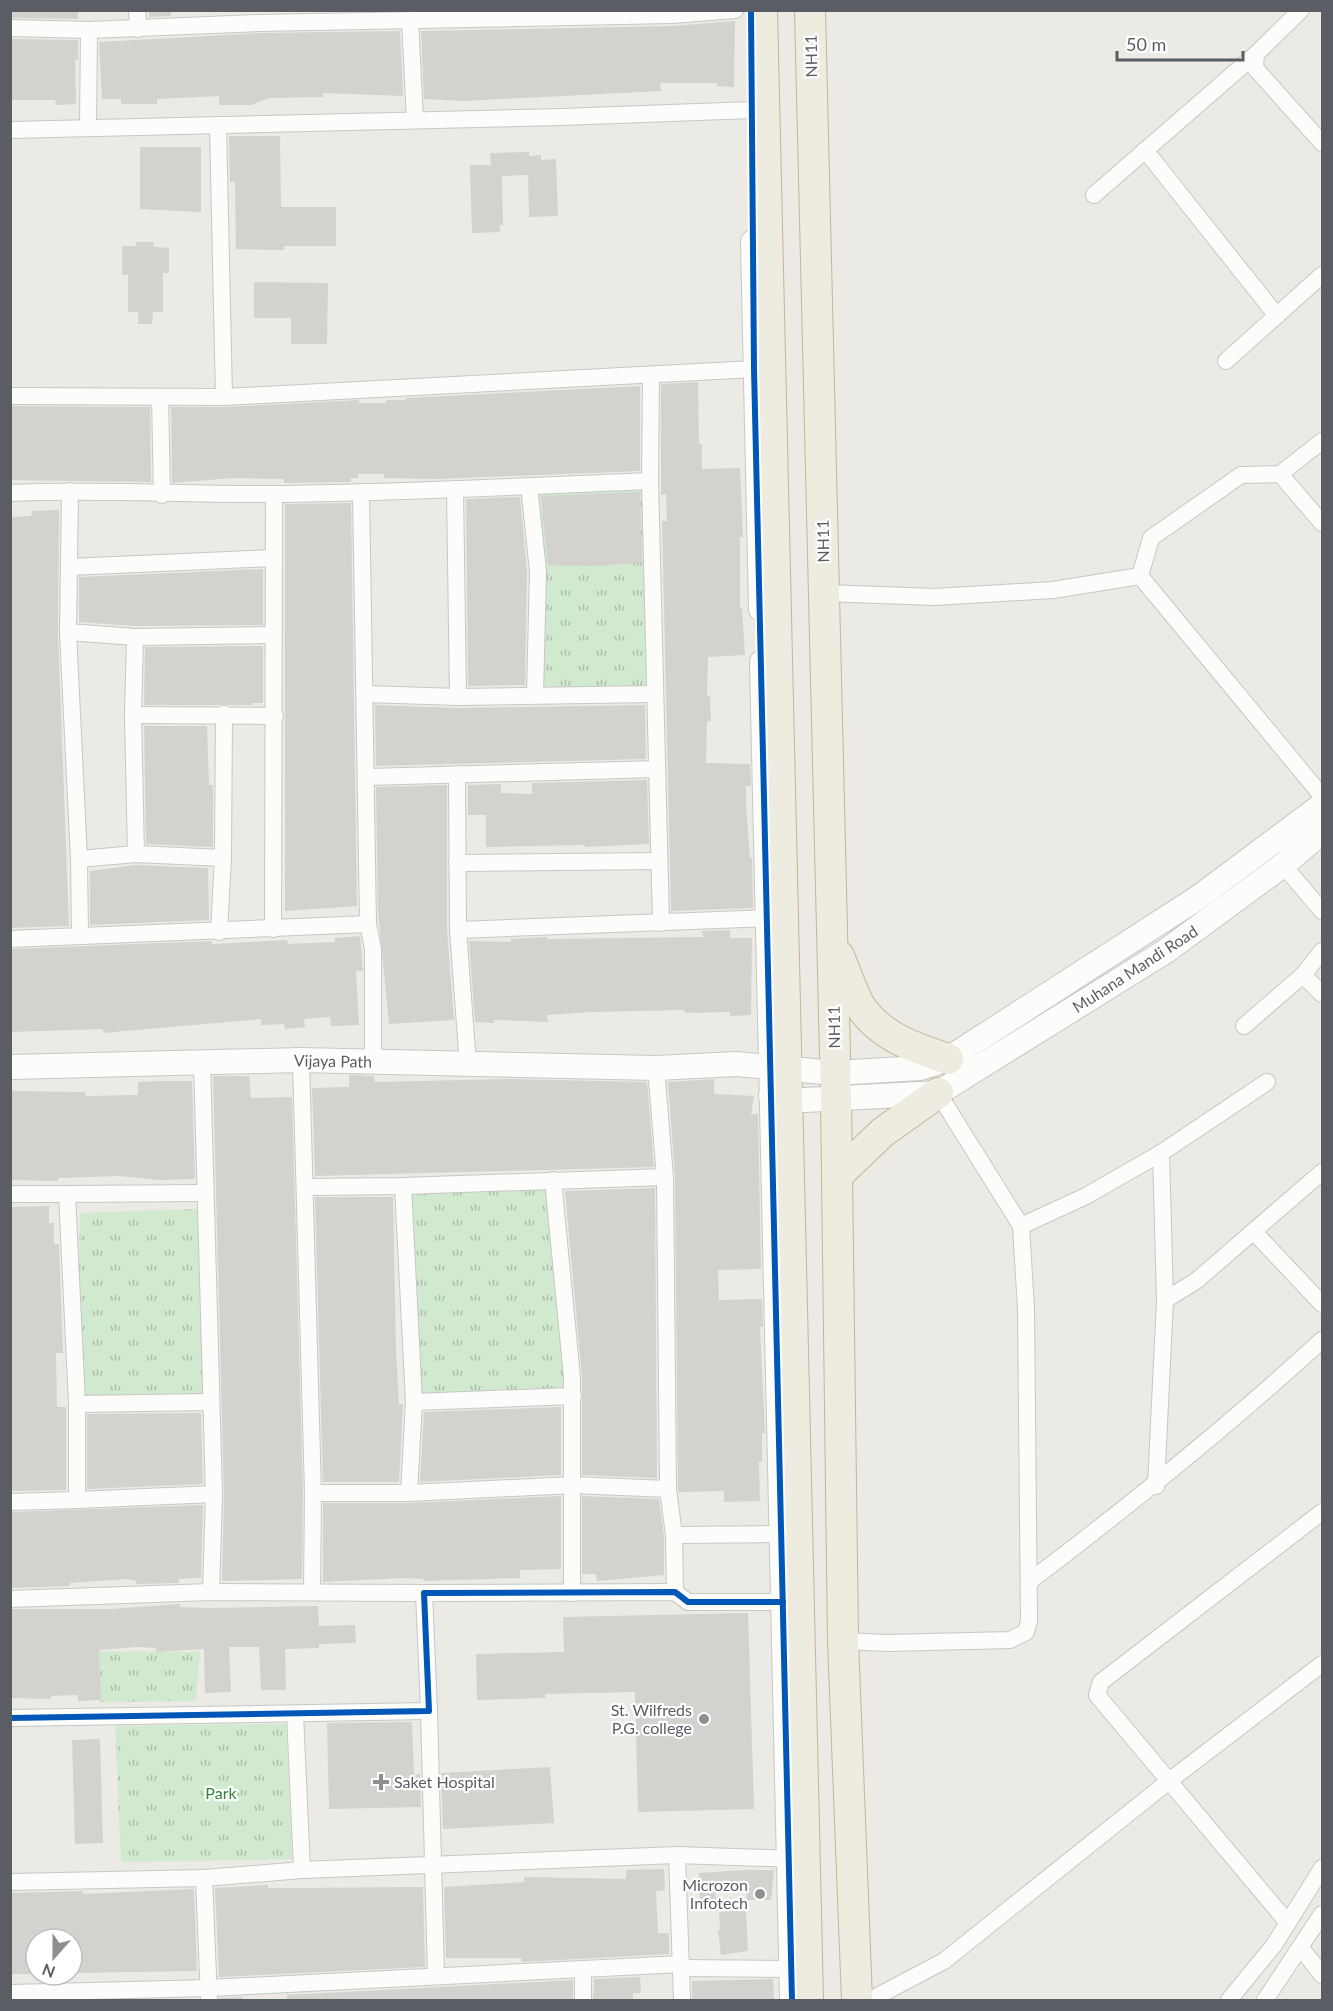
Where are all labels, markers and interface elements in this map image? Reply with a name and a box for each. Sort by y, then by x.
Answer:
scale bar [1117,24,1243,62]
text: 50 m [1126,33,1166,55]
street label: NH11 [801,34,820,78]
street label: NH11 [813,519,832,563]
street label: Muhana Mandi Road [1069,921,1201,1016]
street label: NH11 [824,1005,843,1049]
street label: Vijaya Path [294,1050,372,1071]
place label: St. Wilfreds P.G. college [611,1700,692,1737]
marker: St. Wilfreds P.G. college [697,1712,711,1726]
place label: Saket Hospital [394,1772,495,1791]
marker: Saket Hospital [372,1773,390,1791]
park label: Park [205,1783,237,1802]
place label: Microzon Infotech [682,1875,748,1912]
marker: Microzon Infotech [753,1887,767,1901]
north arrow [24,1927,84,1987]
text: N [39,1960,58,1983]

